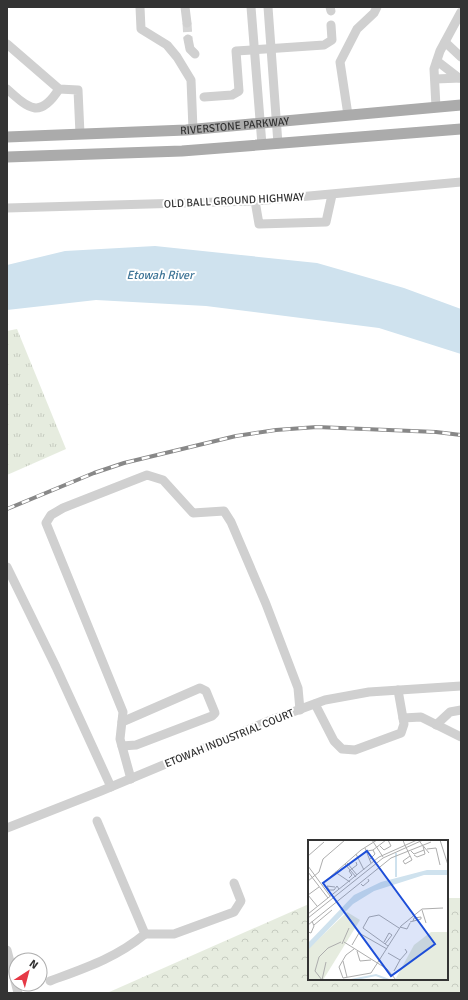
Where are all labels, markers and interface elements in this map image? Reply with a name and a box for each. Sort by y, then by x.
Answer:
street label: RIVERSTONE PARKWAY [180,115,290,137]
street label: OLD BALL GROUND HIGHWAY [164,190,305,211]
water label: Etowah River [127,268,195,283]
street label: ETOWAH INDUSTRIAL COURT [163,706,296,770]
inset map [308,840,448,980]
north arrow [8,952,48,992]
text: N [27,957,41,972]

